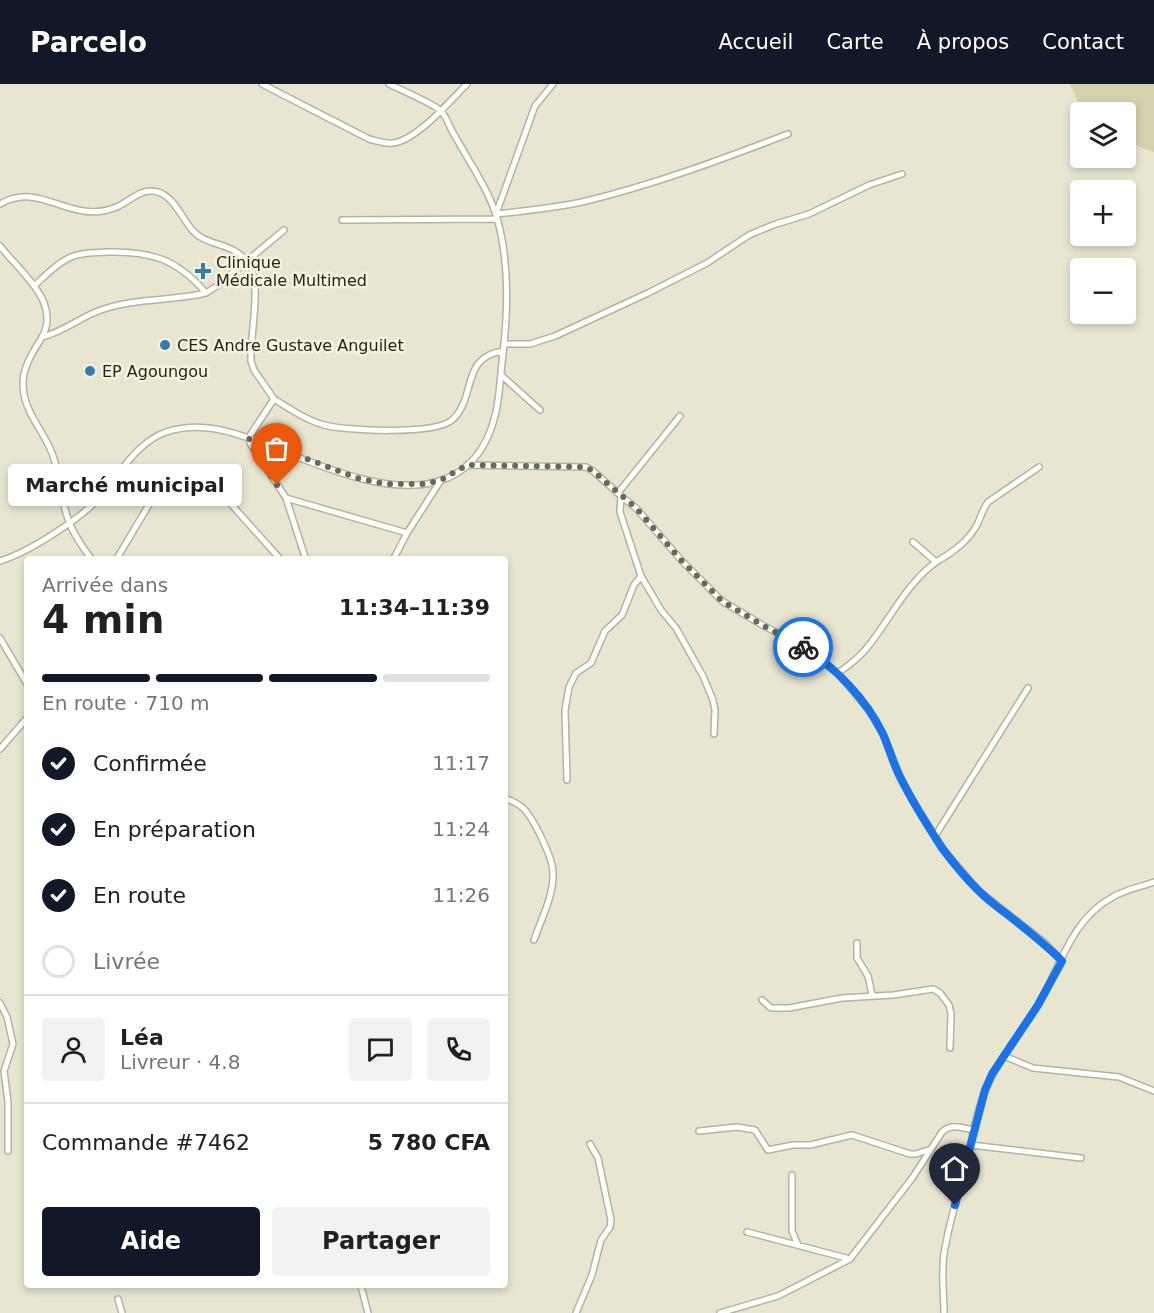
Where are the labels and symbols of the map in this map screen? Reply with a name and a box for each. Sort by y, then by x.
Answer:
place label: Clinique Médicale Multimed [216,253,367,290]
marker: Clinique Médicale Multimed [194,262,212,280]
place label: CES Andre Gustave Anguilet [177,336,404,355]
marker: CES Andre Gustave Anguilet [158,338,172,352]
place label: EP Agoungou [102,362,208,381]
marker: EP Agoungou [83,364,97,378]
pin [251,423,302,485]
callout: Marché municipal [7,464,241,506]
courier [773,617,833,677]
pin [929,1143,980,1205]

